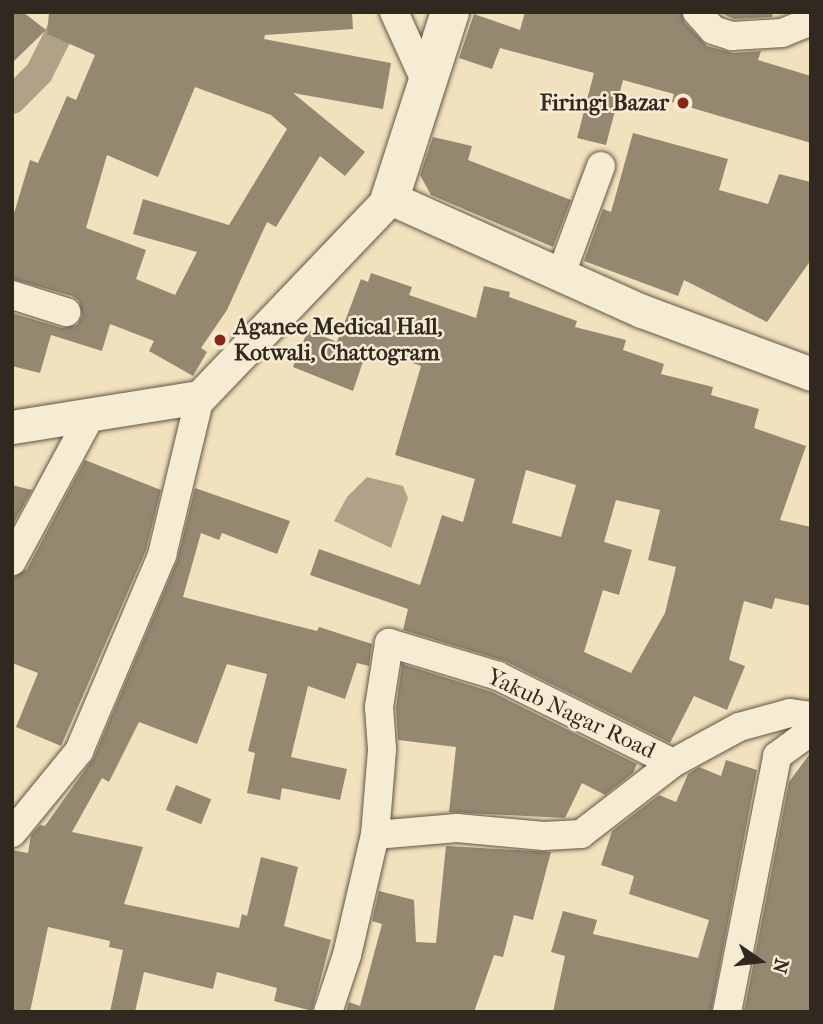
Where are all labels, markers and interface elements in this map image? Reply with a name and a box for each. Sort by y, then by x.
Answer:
place label: Firingi Bazar [540,89,669,117]
marker: Firingi Bazar [675,95,691,111]
place label: Aganee Medical Hall, Kotwali, Chattogram [234,313,442,367]
marker: Aganee Medical Hall, Kotwali, Chattogram [212,332,228,348]
street label: Yakub Nagar Road [482,663,660,765]
north arrow [725,926,795,996]
text: N [768,956,793,976]

